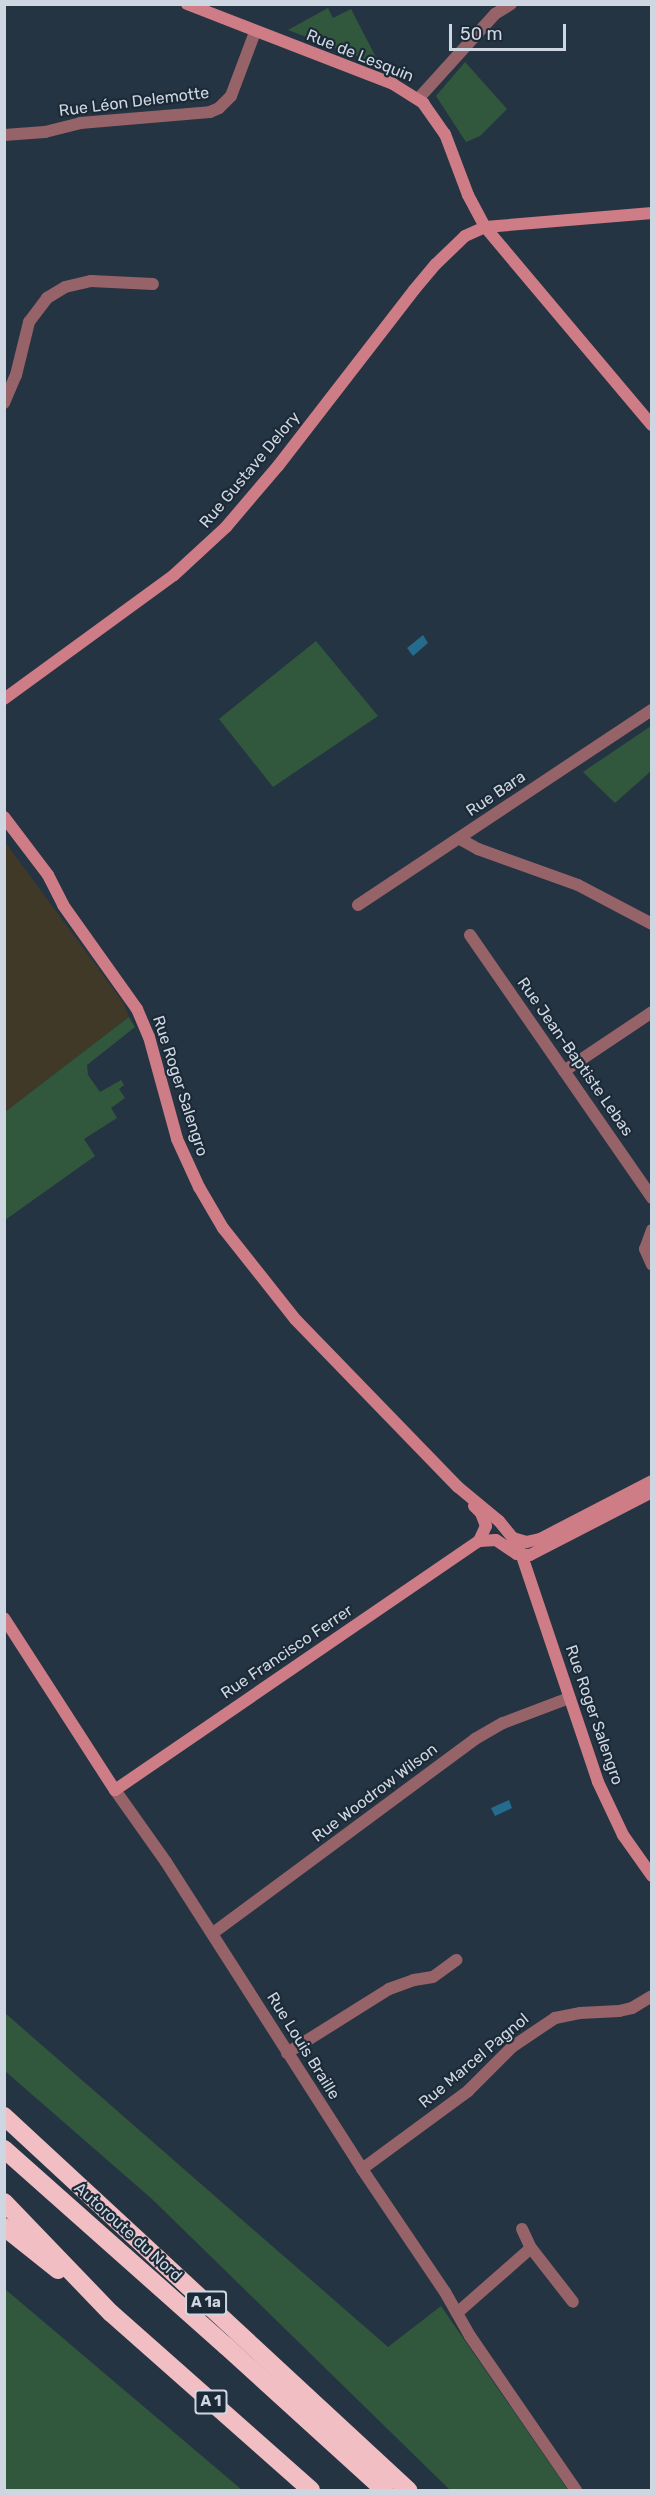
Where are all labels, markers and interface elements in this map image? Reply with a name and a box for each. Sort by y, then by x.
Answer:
scale bar [452,12,569,50]
text: 50 m [460,23,503,45]
street label: Rue de Lesquin [304,26,416,86]
street label: Rue Léon Delemotte [58,83,210,121]
street label: Rue Gustave Delory [196,408,304,532]
street label: Rue Bara [463,767,529,821]
street label: Rue Jean-Baptiste Lebas [513,974,637,1140]
street label: Rue Roger Salengro [148,1013,212,1159]
street label: Rue Francisco Ferrer [218,1601,356,1703]
street label: Rue Roger Salengro [561,1642,627,1788]
street label: Rue Woodrow Wilson [308,1739,442,1847]
street label: Rue Louis Braille [262,1989,344,2103]
street label: Rue Marcel Pagnol [415,2010,533,2112]
street label: Autoroute du Nord [70,2179,186,2285]
road number: A 1a [184,2291,228,2315]
road number: A 1 [193,2390,229,2414]

